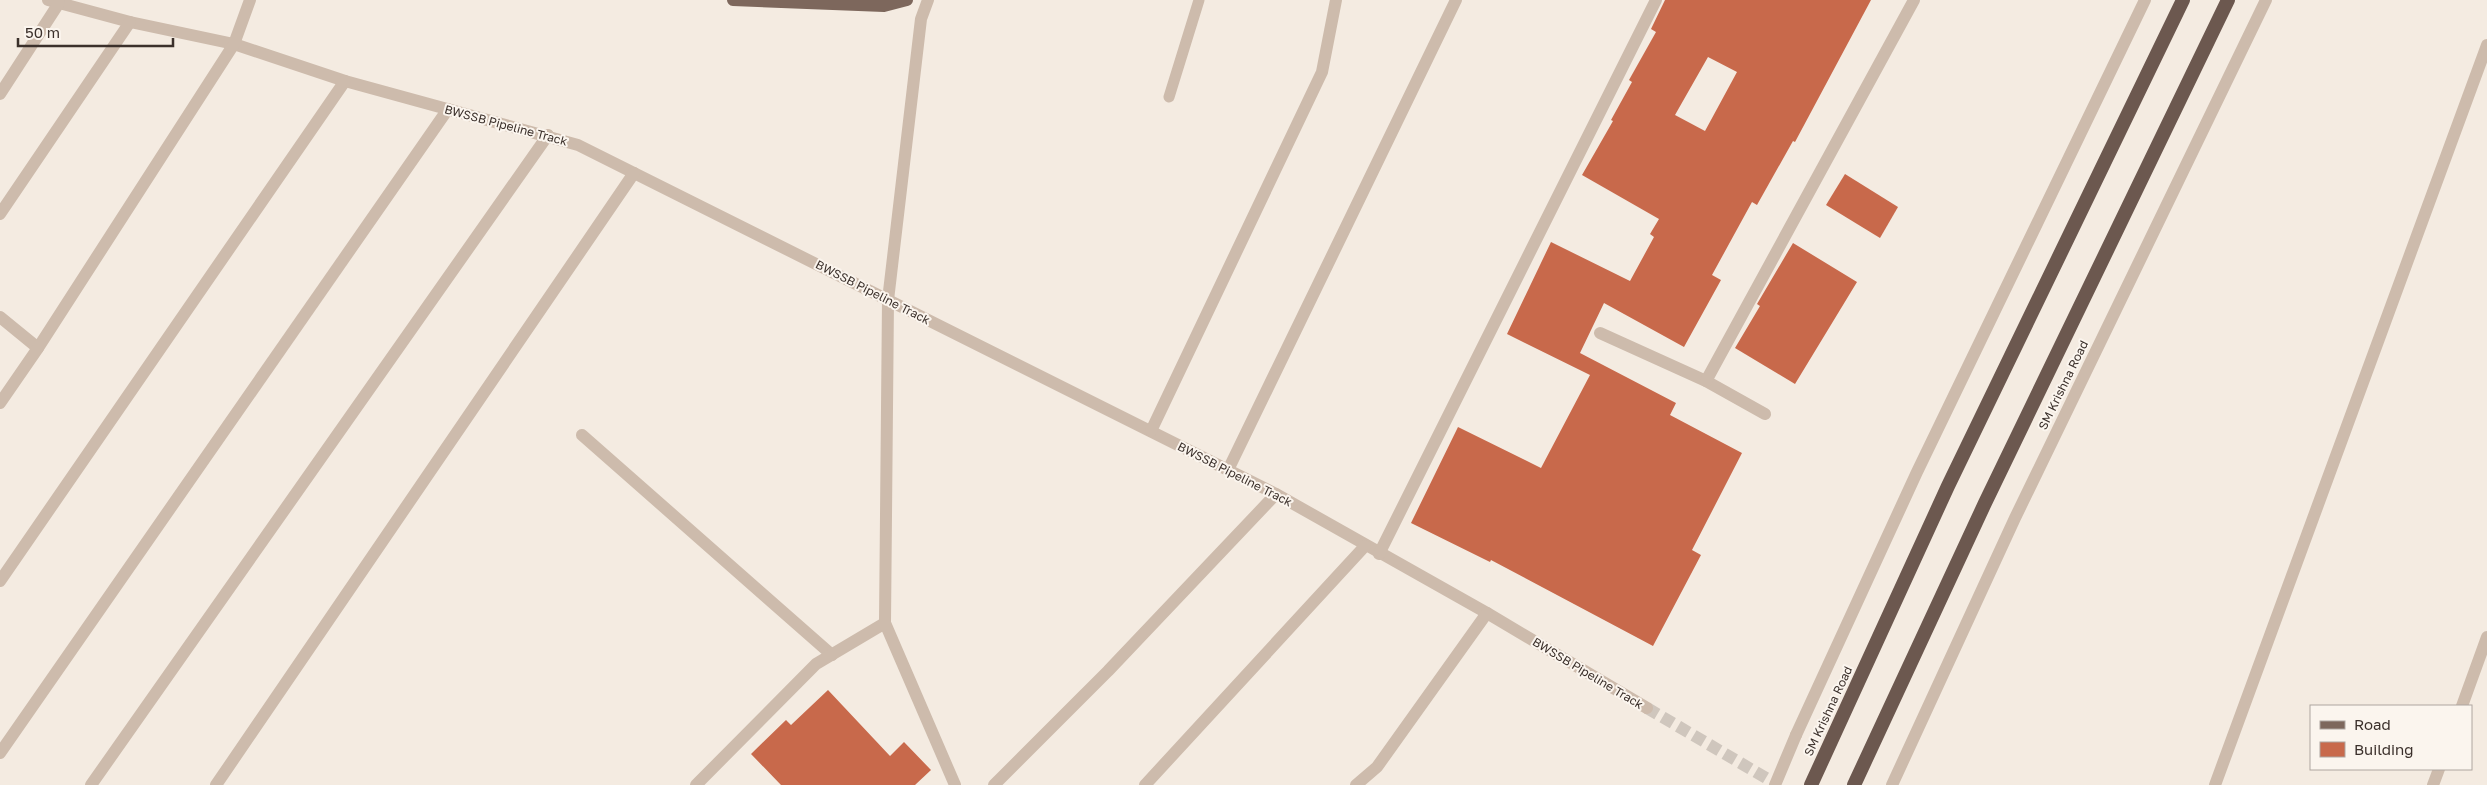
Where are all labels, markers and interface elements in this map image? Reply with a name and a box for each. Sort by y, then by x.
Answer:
scale bar [18,15,172,47]
text: 50 m [25,23,60,41]
street label: BWSSB Pipeline Track [443,101,569,149]
street label: BWSSB Pipeline Track [813,257,933,328]
street label: SM Krishna Road [2035,338,2091,432]
street label: BWSSB Pipeline Track [1175,439,1295,510]
street label: BWSSB Pipeline Track [1530,634,1646,712]
street label: SM Krishna Road [1801,664,1855,758]
legend [2310,705,2472,770]
text: Road [2354,715,2391,733]
text: Building [2354,740,2414,758]

